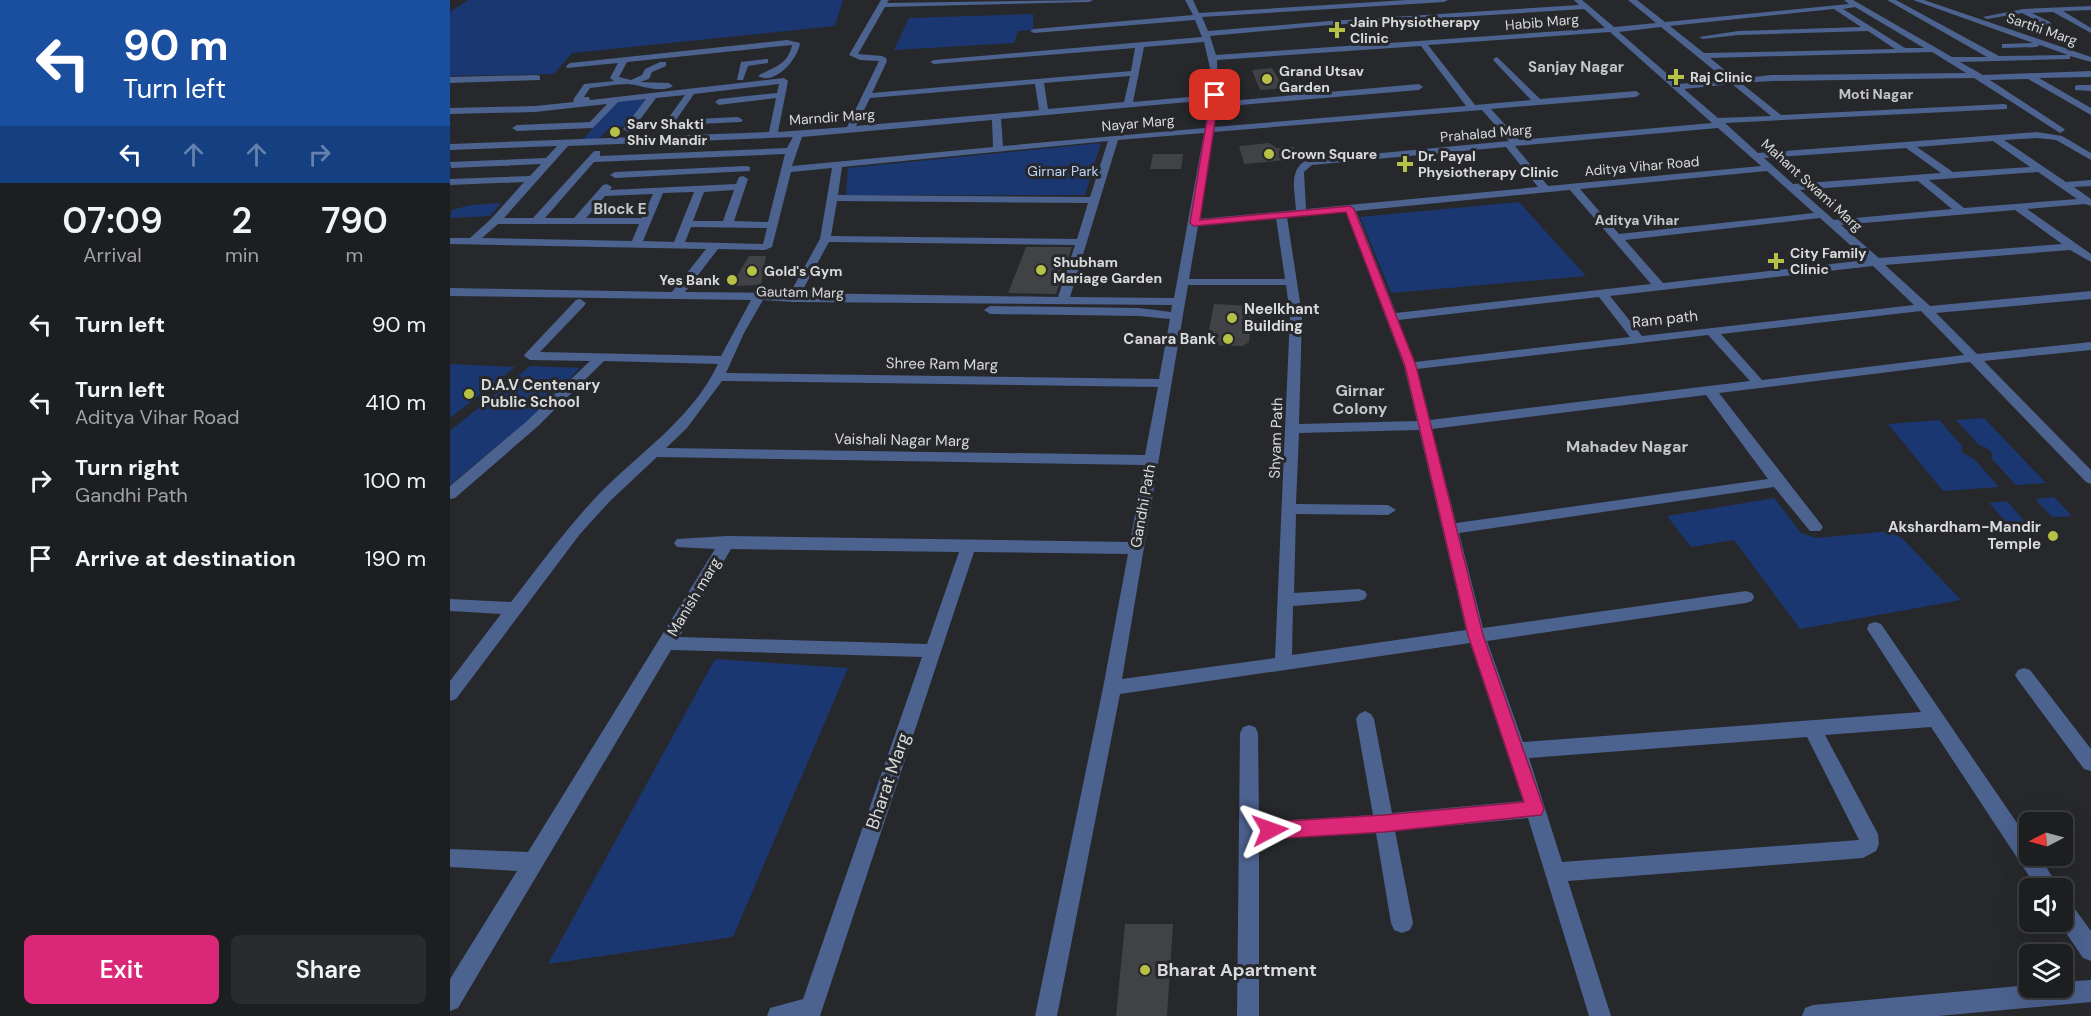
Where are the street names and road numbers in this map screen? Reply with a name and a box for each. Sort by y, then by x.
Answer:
street label: Sarthi Marg [2004,8,2080,50]
street label: Habib Marg [1504,10,1580,34]
street label: Marndir Marg [789,105,876,129]
street label: Nayar Marg [1101,111,1175,135]
street label: Prahalad Marg [1439,120,1533,146]
street label: Mahant Swami Marg [1758,135,1867,235]
street label: Aditya Vihar Road [1584,152,1700,180]
street label: Gautam Marg [756,282,844,302]
street label: Ram path [1631,306,1699,332]
street label: Shree Ram Marg [886,353,998,375]
street label: Shyam Path [1265,397,1287,479]
street label: Vaishali Nagar Marg [834,429,970,451]
street label: Gandhi Path [1126,463,1160,549]
street label: Manish marg [663,554,725,640]
street label: Bharat Marg [860,730,916,832]

